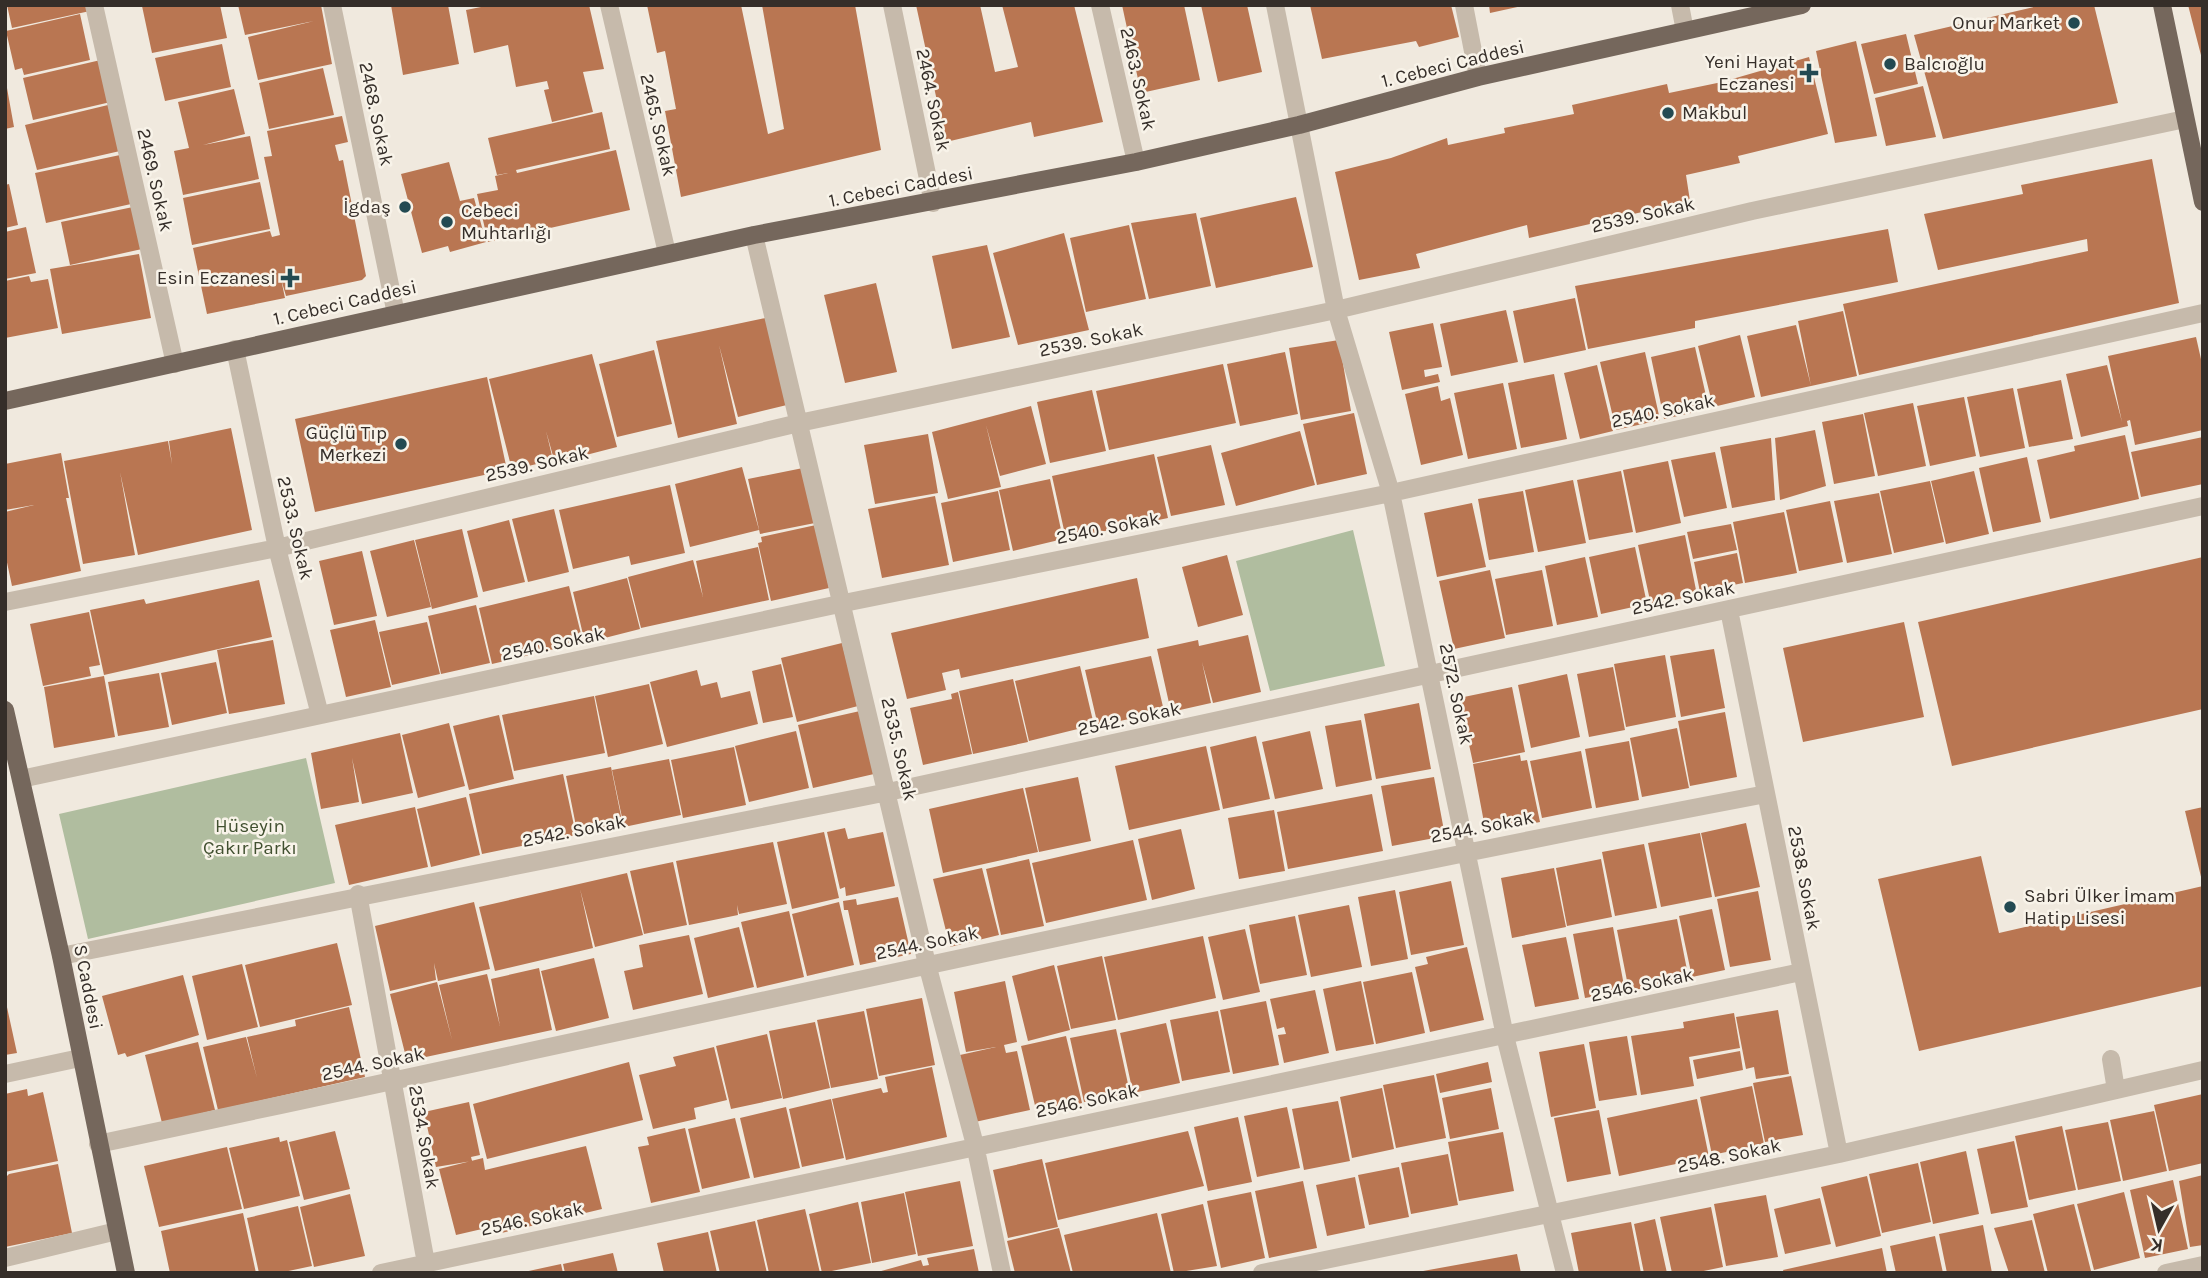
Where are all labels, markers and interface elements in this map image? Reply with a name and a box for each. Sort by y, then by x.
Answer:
place label: Onur Market [1952,12,2060,34]
marker: Onur Market [2066,15,2082,31]
street label: 2463. Sokak [1115,25,1161,133]
street label: 1. Cebeci Caddesi [1379,36,1527,92]
street label: 2464. Sokak [911,46,955,154]
place label: Yeni Hayat Eczanesi [1705,51,1795,95]
place label: Balcıoğlu [1904,53,1985,75]
marker: Balcıoğlu [1882,56,1898,72]
street label: 2468. Sokak [354,60,398,168]
marker: Yeni Hayat Eczanesi [1801,65,1817,81]
street label: 2465. Sokak [635,71,681,179]
place label: Makbul [1682,102,1747,124]
marker: Makbul [1660,105,1676,121]
street label: 2469. Sokak [132,126,178,234]
street label: 1. Cebeci Caddesi [827,162,975,212]
street label: 2539. Sokak [1589,192,1697,238]
place label: İgdaş [343,196,391,218]
marker: İgdaş [397,199,413,215]
place label: Cebeci Muhtarlığı [461,200,552,244]
marker: Cebeci Muhtarlığı [439,214,455,230]
place label: Esin Eczanesi [157,267,276,289]
marker: Esin Eczanesi [282,270,298,286]
street label: 1. Cebeci Caddesi [271,276,419,330]
street label: 2539. Sokak [1037,318,1145,362]
street label: 2540. Sokak [1609,389,1717,433]
place label: Güçlü Tıp Merkezi [306,422,387,466]
marker: Güçlü Tıp Merkezi [393,436,409,452]
street label: 2539. Sokak [483,441,591,487]
street label: 2533. Sokak [272,474,318,582]
street label: 2540. Sokak [1054,507,1162,549]
street label: 2542. Sokak [1629,576,1737,620]
street label: 2540. Sokak [499,622,607,666]
street label: 2572. Sokak [1434,641,1478,747]
street label: 2535. Sokak [876,695,922,803]
street label: 2542. Sokak [1075,697,1183,741]
street label: 2544. Sokak [1429,806,1536,848]
street label: 2542. Sokak [520,810,628,852]
park label: Hüseyin Çakır Parkı [203,815,297,859]
street label: 2538. Sokak [1783,824,1825,933]
place label: Sabri Ülker İmam Hatip Lisesi [2024,885,2175,929]
marker: Sabri Ülker İmam Hatip Lisesi [2002,899,2018,915]
street label: 2544. Sokak [874,921,981,965]
street label: S Caddesi [69,943,107,1031]
street label: 2546. Sokak [1588,963,1696,1007]
street label: 2544. Sokak [320,1042,427,1086]
street label: 2546. Sokak [1033,1079,1141,1123]
street label: 2534. Sokak [404,1083,444,1191]
street label: 2548. Sokak [1675,1134,1783,1178]
north arrow [2124,1194,2194,1264]
street label: 2546. Sokak [478,1197,586,1241]
text: K [2149,1233,2164,1257]

